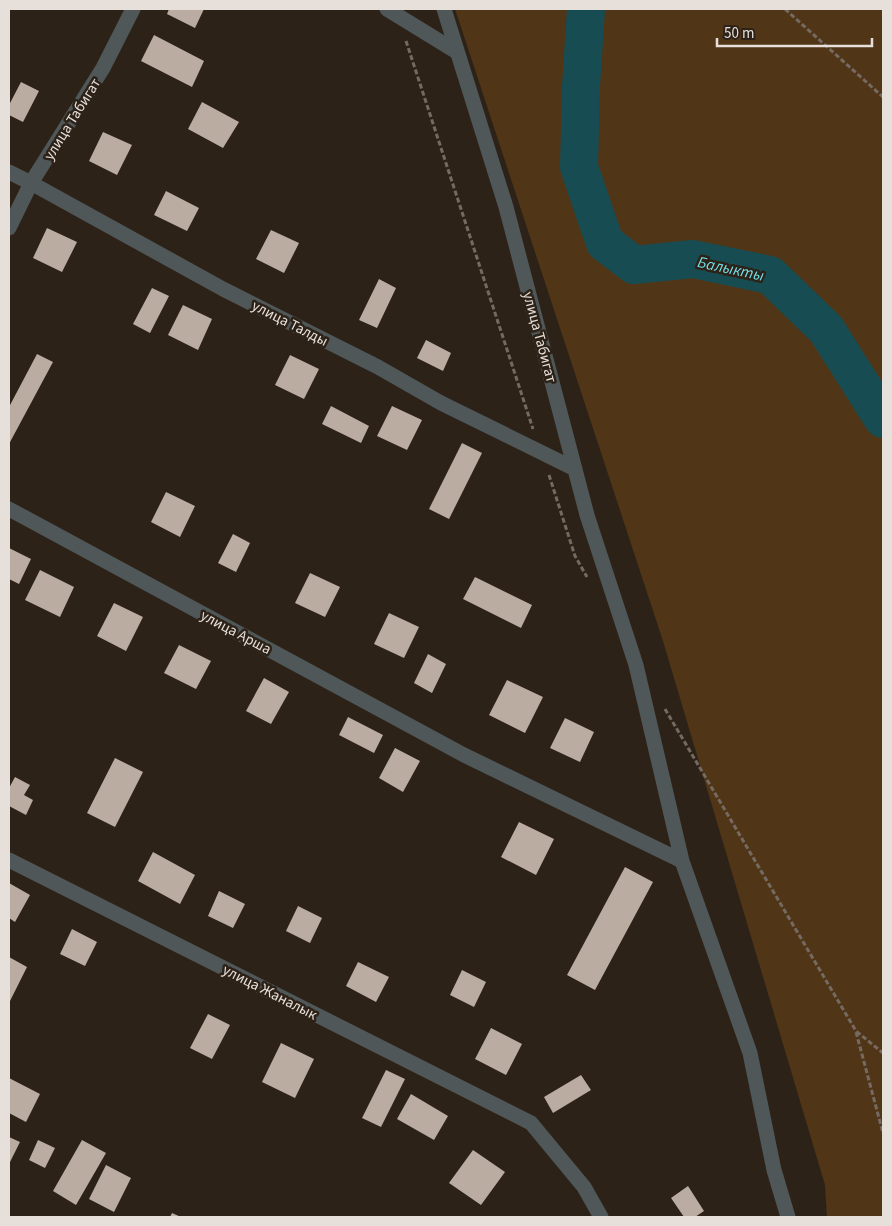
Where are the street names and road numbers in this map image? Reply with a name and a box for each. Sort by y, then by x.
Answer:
street label: улица Табигат [39,74,106,164]
street label: улица Табигат [517,289,562,385]
street label: улица Талды [248,295,331,352]
street label: улица Арша [197,605,275,660]
street label: улица Жаналык [219,960,321,1026]

